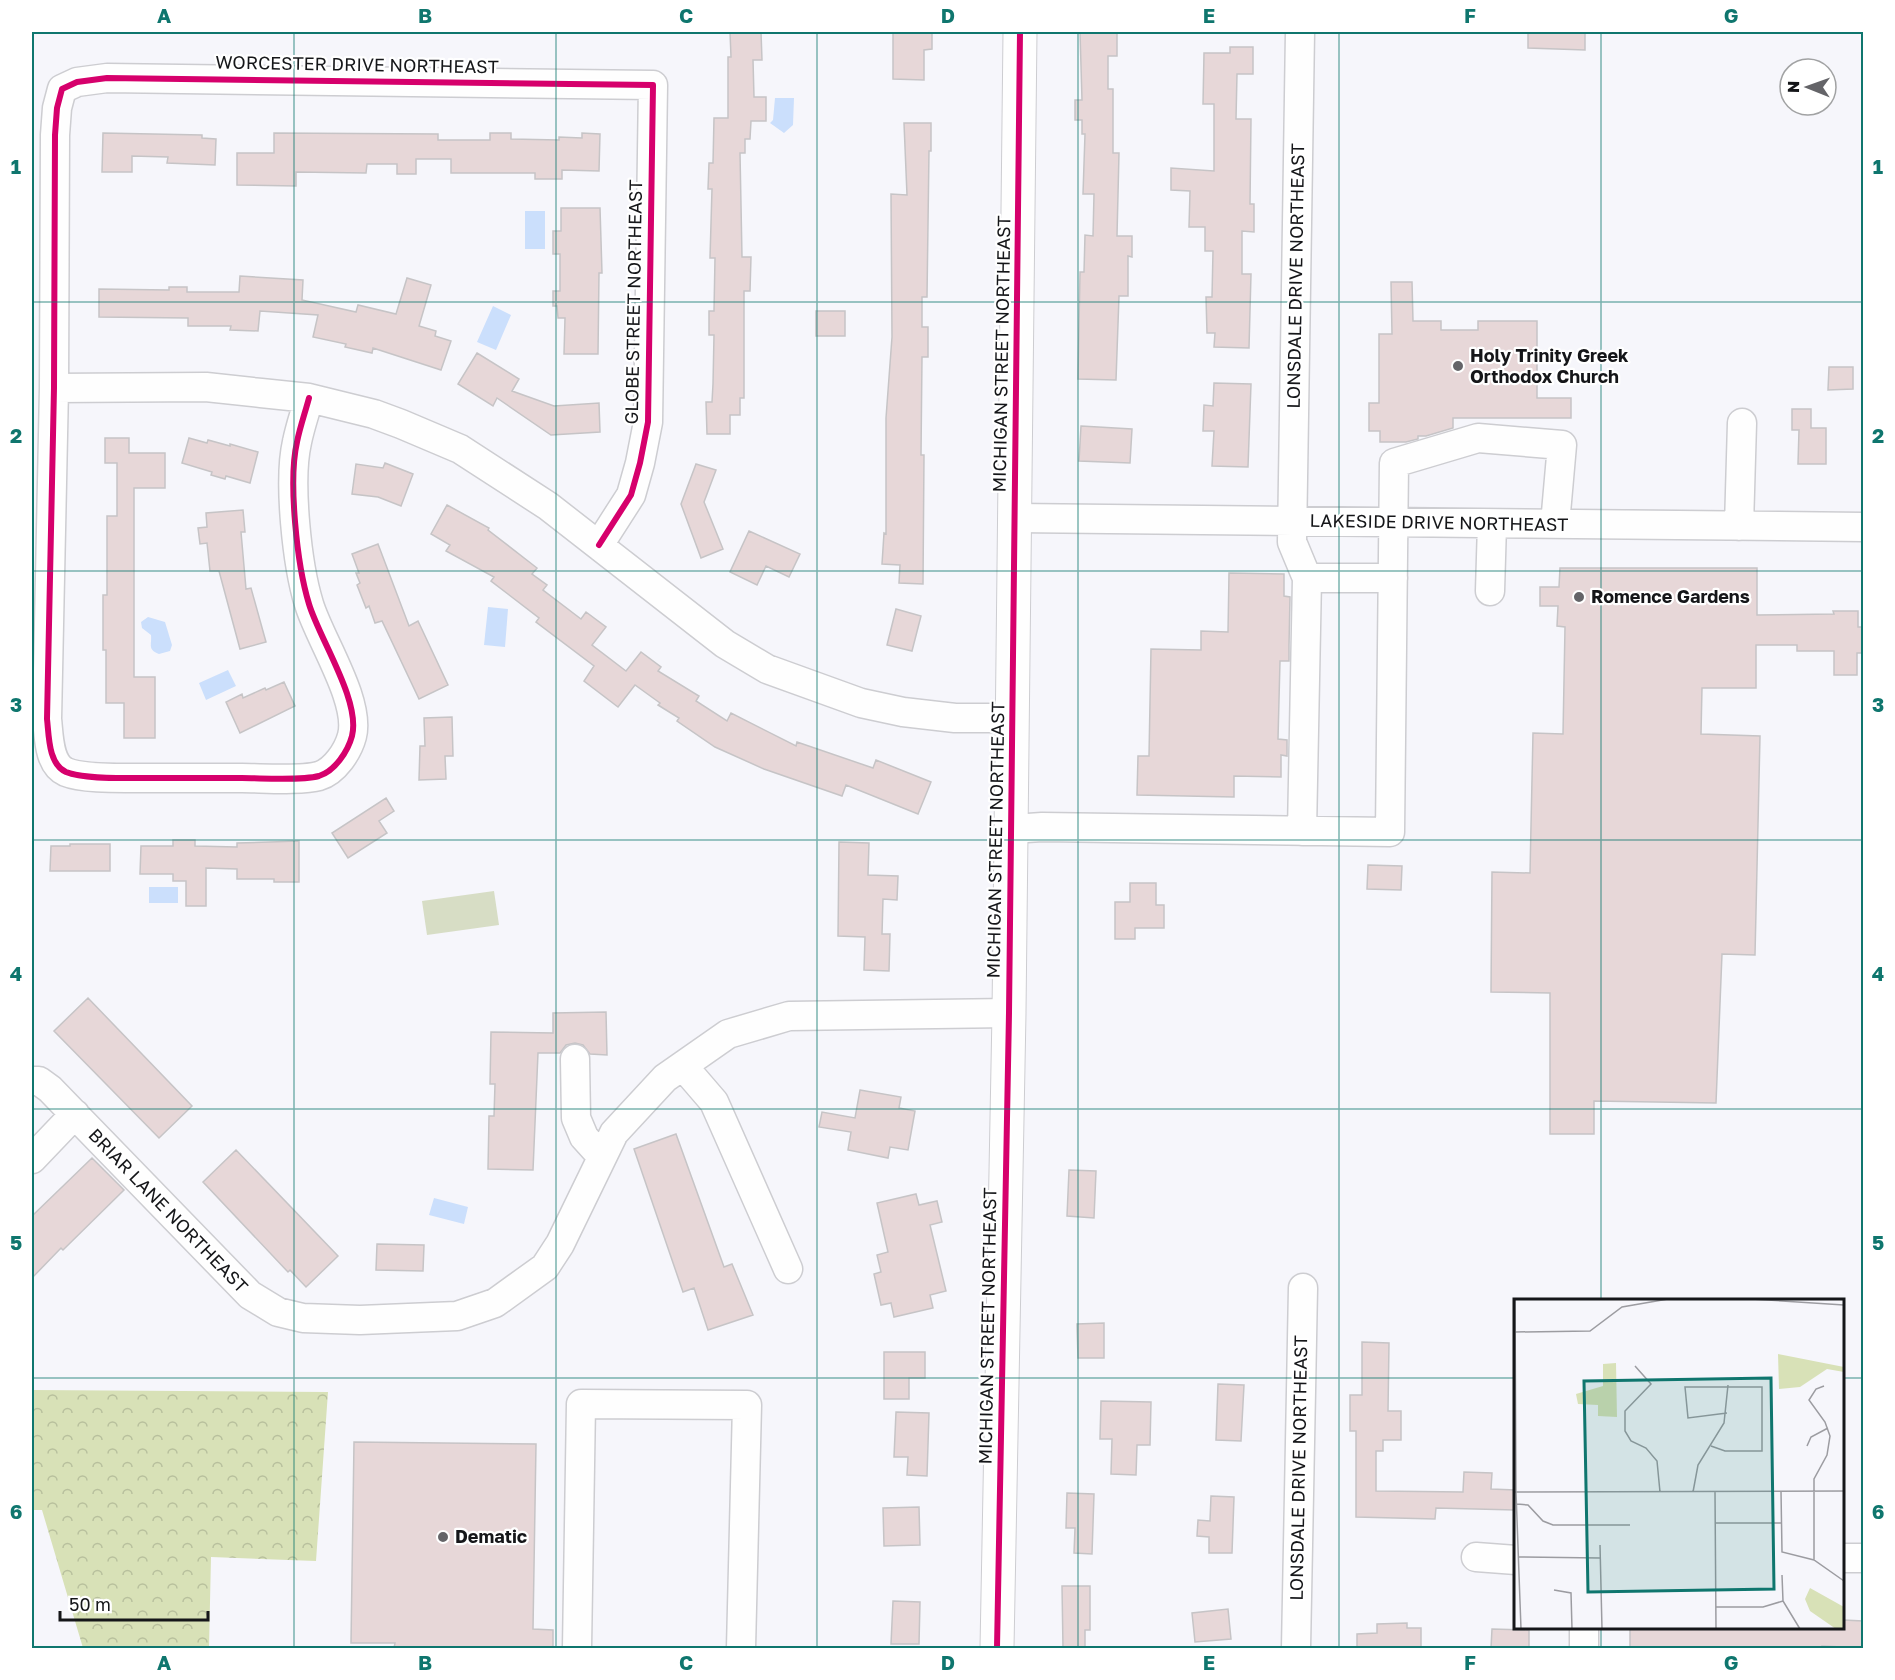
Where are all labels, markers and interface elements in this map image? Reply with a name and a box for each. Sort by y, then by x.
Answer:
text: A [157,3,171,27]
text: B [418,3,432,27]
text: C [679,3,693,27]
text: D [941,3,955,27]
text: E [1203,3,1215,27]
text: F [1464,3,1476,27]
text: G [1724,3,1738,27]
street label: WORCESTER DRIVE NORTHEAST [215,51,499,77]
north arrow [1778,57,1838,117]
text: N [1783,80,1803,93]
street label: LONSDALE DRIVE NORTHEAST [1282,143,1308,409]
text: 1 [11,154,21,178]
text: 1 [1873,154,1883,178]
street label: GLOBE STREET NORTHEAST [620,179,646,425]
street label: MICHIGAN STREET NORTHEAST [988,215,1014,493]
place label: Holy Trinity Greek Orthodox Church [1470,344,1629,387]
marker: Holy Trinity Greek Orthodox Church [1451,359,1465,373]
text: 2 [10,423,22,447]
text: 2 [1872,423,1884,447]
street label: LAKESIDE DRIVE NORTHEAST [1309,509,1569,535]
place label: Romence Gardens [1591,585,1750,607]
marker: Romence Gardens [1572,590,1586,604]
text: 3 [10,692,22,716]
text: 3 [1872,692,1884,716]
street label: MICHIGAN STREET NORTHEAST [982,701,1008,979]
text: 4 [10,961,22,985]
text: 4 [1872,961,1884,985]
street label: BRIAR LANE NORTHEAST [84,1124,253,1297]
street label: MICHIGAN STREET NORTHEAST [974,1187,1000,1465]
text: 5 [10,1230,22,1254]
text: 5 [1872,1230,1884,1254]
inset map [1514,1299,1844,1629]
street label: LONSDALE DRIVE NORTHEAST [1285,1335,1311,1601]
text: 6 [10,1499,22,1523]
text: 6 [1872,1499,1884,1523]
place label: Dematic [455,1525,527,1547]
marker: Dematic [436,1530,450,1544]
scale bar [60,1584,208,1622]
text: 50 m [69,1593,111,1615]
text: A [157,1650,171,1674]
text: B [418,1650,432,1674]
text: C [679,1650,693,1674]
text: D [941,1650,955,1674]
text: E [1203,1650,1215,1674]
text: F [1464,1650,1476,1674]
text: G [1724,1650,1738,1674]

